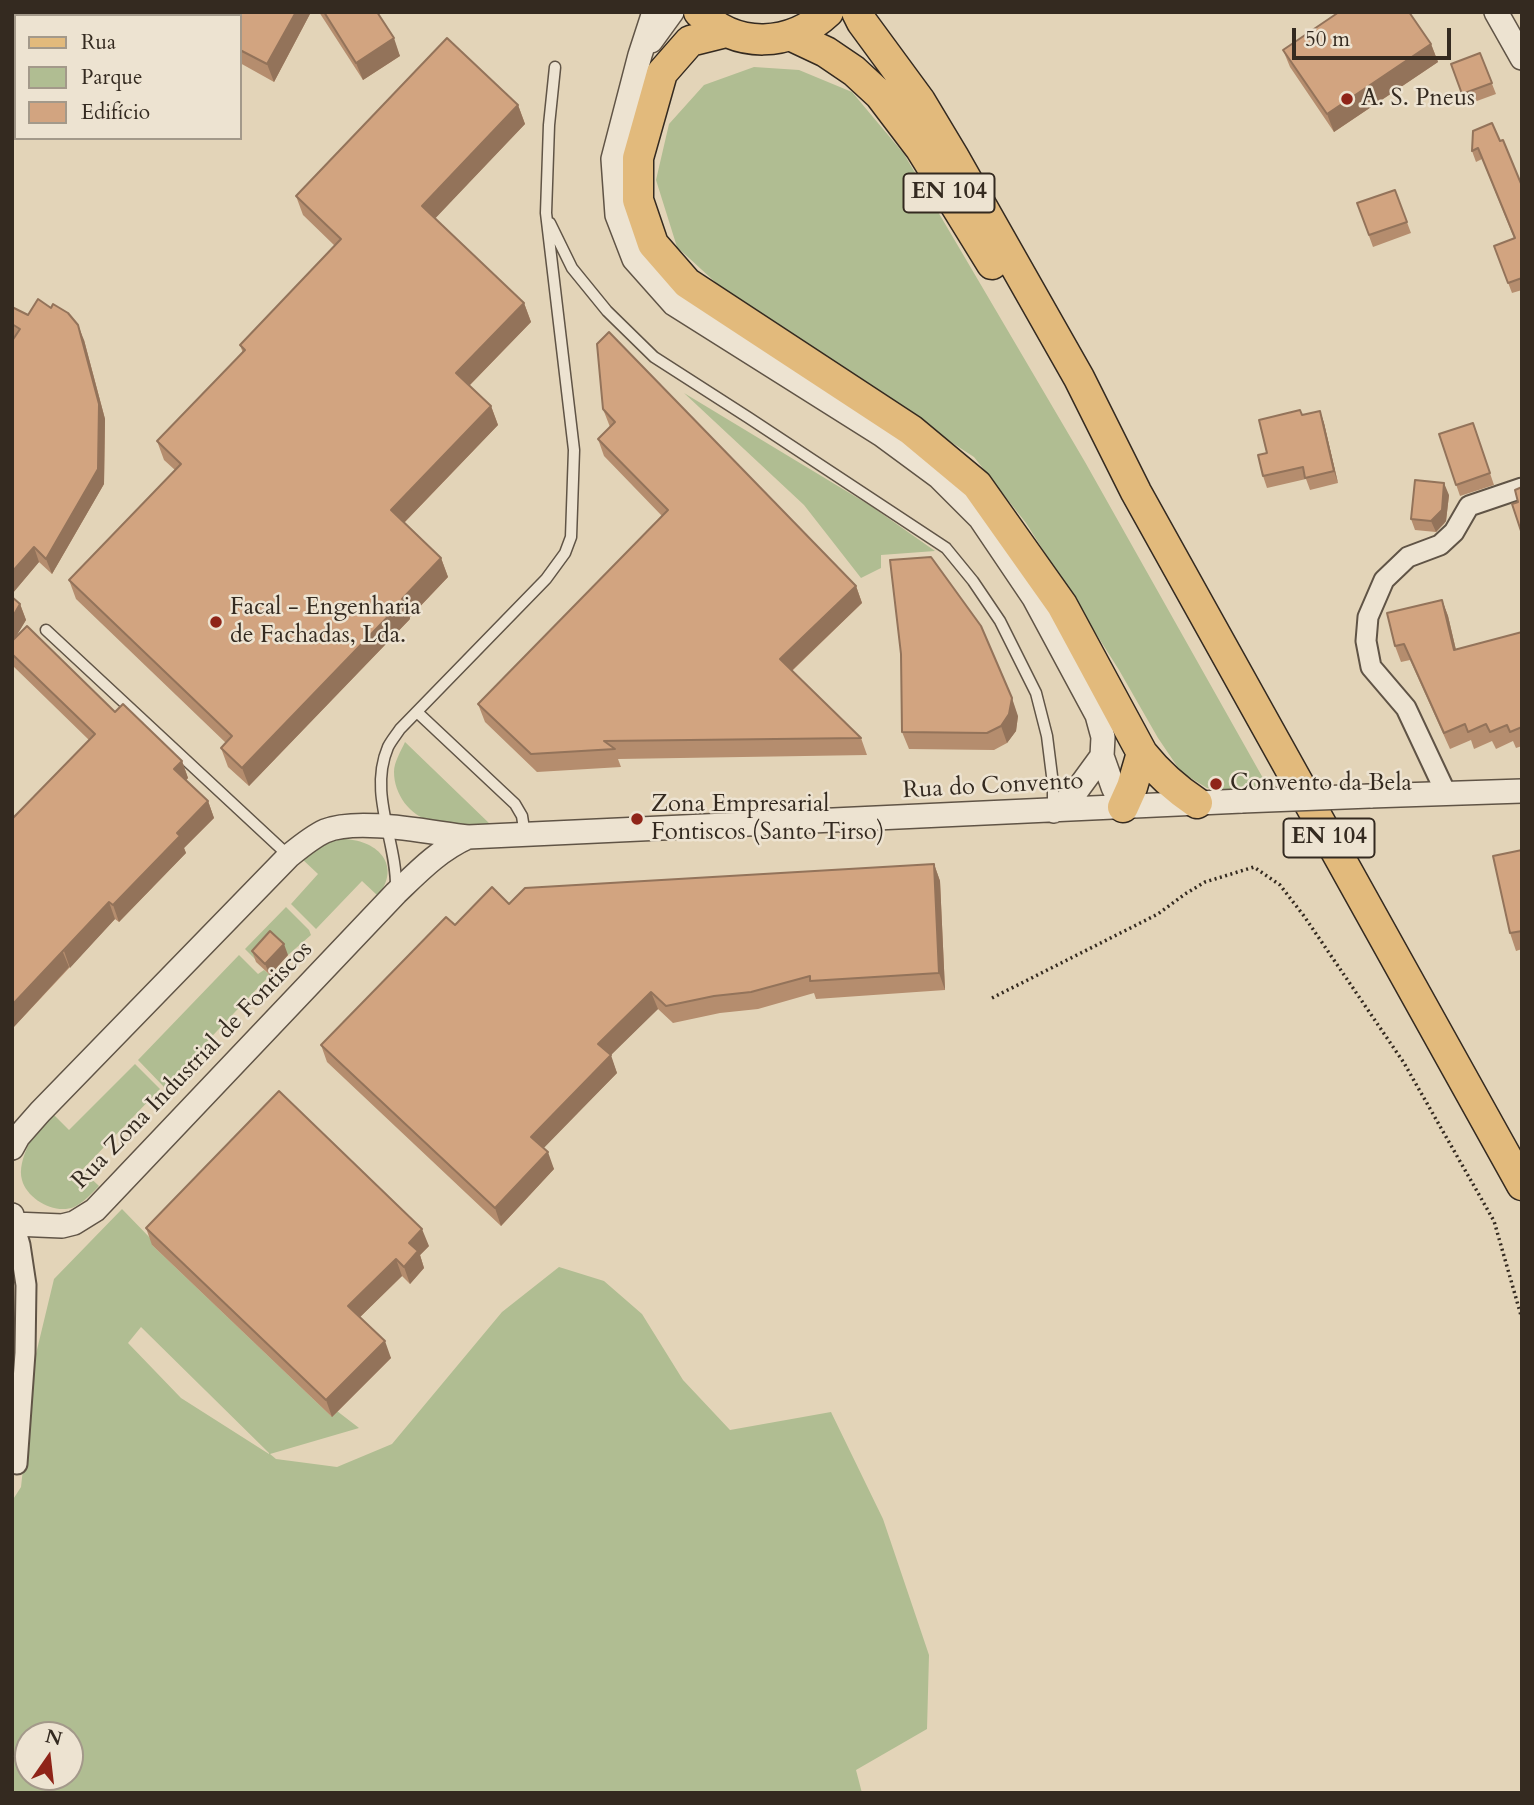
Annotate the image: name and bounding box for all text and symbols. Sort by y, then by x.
legend [14,14,242,140]
scale bar [1296,14,1455,58]
text: 50 m [1305,25,1350,54]
text: Rua [81,28,116,57]
text: Parque [81,63,142,92]
place label: A. S. Pneus [1361,85,1475,113]
marker: A. S. Pneus [1339,91,1355,107]
text: Edifício [81,98,150,127]
road number: EN 104 [904,174,995,212]
place label: Facal - Engenharia de Fachadas, Lda. [230,594,421,650]
marker: Facal - Engenharia de Fachadas, Lda. [208,614,224,630]
street label: Rua do Convento [902,768,1084,806]
place label: Convento da Bela [1230,770,1412,798]
marker: Convento da Bela [1208,776,1224,792]
place label: Zona Empresarial Fontiscos (Santo Tirso) [651,791,884,847]
marker: Zona Empresarial Fontiscos (Santo Tirso) [629,811,645,827]
road number: EN 104 [1284,818,1374,858]
street label: Rua Zona Industrial de Fontiscos [67,936,319,1196]
north arrow [14,1721,84,1791]
text: N [42,1723,65,1752]

